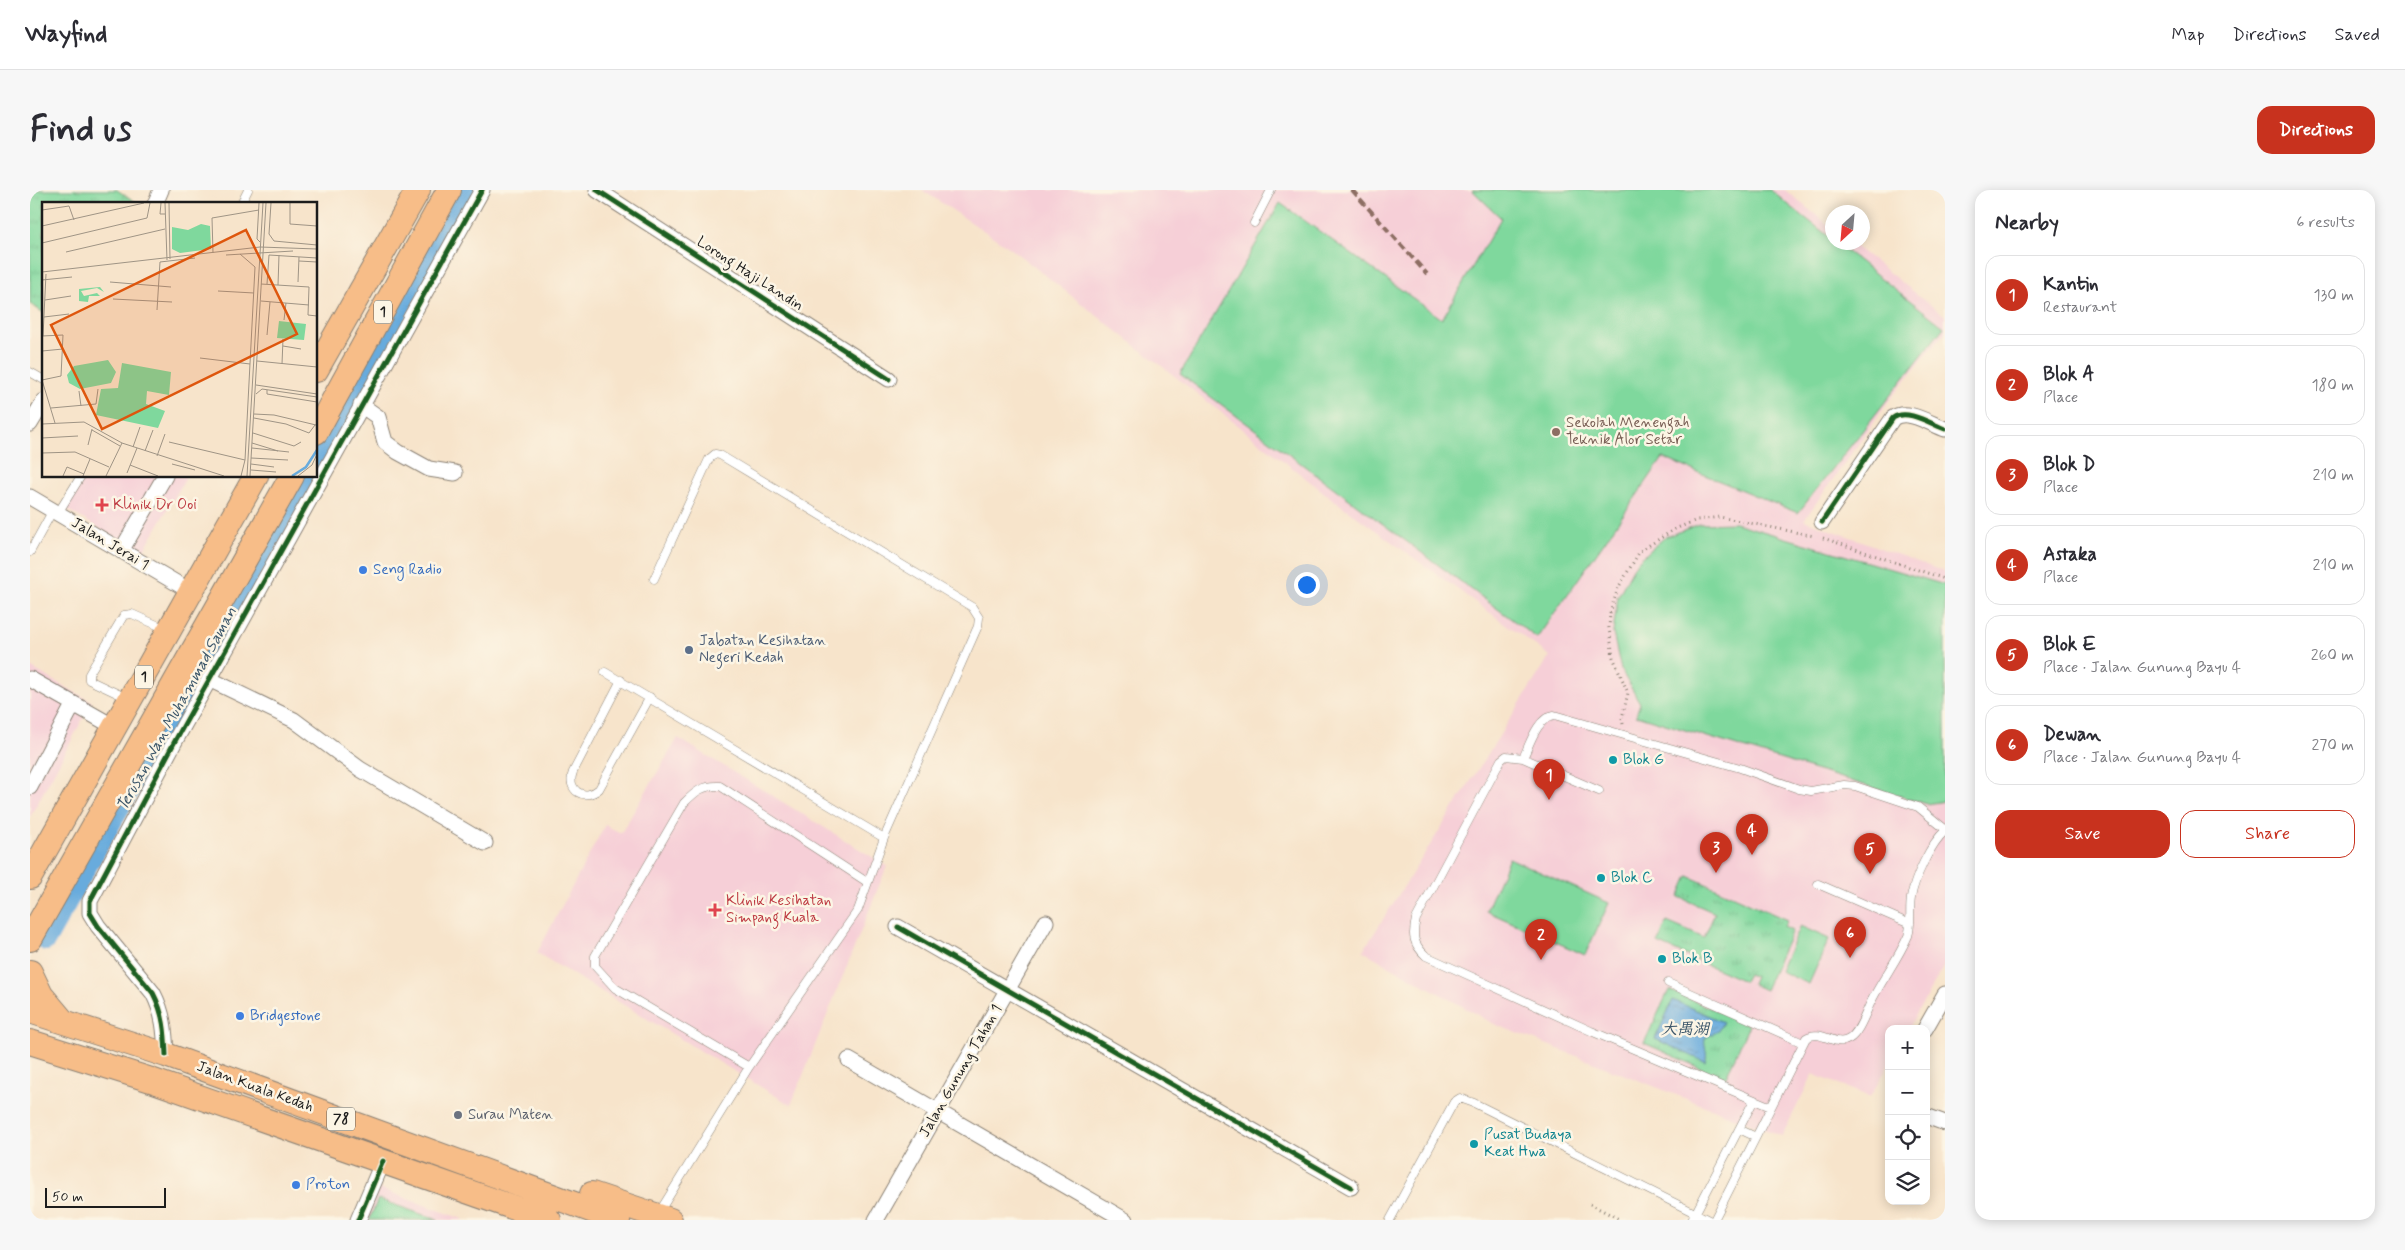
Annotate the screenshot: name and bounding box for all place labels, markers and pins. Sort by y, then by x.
place label: Sekolah Menengah Teknik Alor Setar [1566,413,1690,450]
marker: Sekolah Menengah Teknik Alor Setar [1550,426,1562,438]
place label: Klinik Dr Ooi [113,495,197,515]
marker: Klinik Dr Ooi [95,498,109,512]
place label: Seng Radio [373,560,442,581]
marker: Seng Radio [357,564,369,576]
place label: Jabatan Kesihatan Negeri Kedah [699,631,826,669]
marker: Jabatan Kesihatan Negeri Kedah [683,644,695,656]
place label: Blok G [1623,750,1664,770]
marker: Blok G [1607,754,1619,766]
pin: 1 [1533,759,1565,800]
pin: 4 [1736,814,1768,855]
pin: 3 [1700,832,1732,873]
pin: 5 [1854,833,1886,874]
place label: Blok C [1611,868,1653,888]
marker: Blok C [1595,872,1607,884]
place label: Klinik Kesihatan Simpang Kuala [726,891,831,929]
marker: Klinik Kesihatan Simpang Kuala [708,903,722,917]
pin: 6 [1834,917,1866,958]
pin: 2 [1525,919,1557,960]
place label: Blok B [1672,949,1713,969]
marker: Blok B [1656,953,1668,965]
place label: Bridgestone [250,1006,321,1026]
marker: Bridgestone [234,1010,246,1022]
place label: Surau Maten [468,1105,554,1125]
marker: Surau Maten [452,1109,464,1121]
place label: Pusat Budaya Keat Hwa [1484,1125,1572,1162]
marker: Pusat Budaya Keat Hwa [1468,1138,1480,1150]
place label: Proton [306,1175,350,1195]
marker: Proton [290,1179,302,1191]

